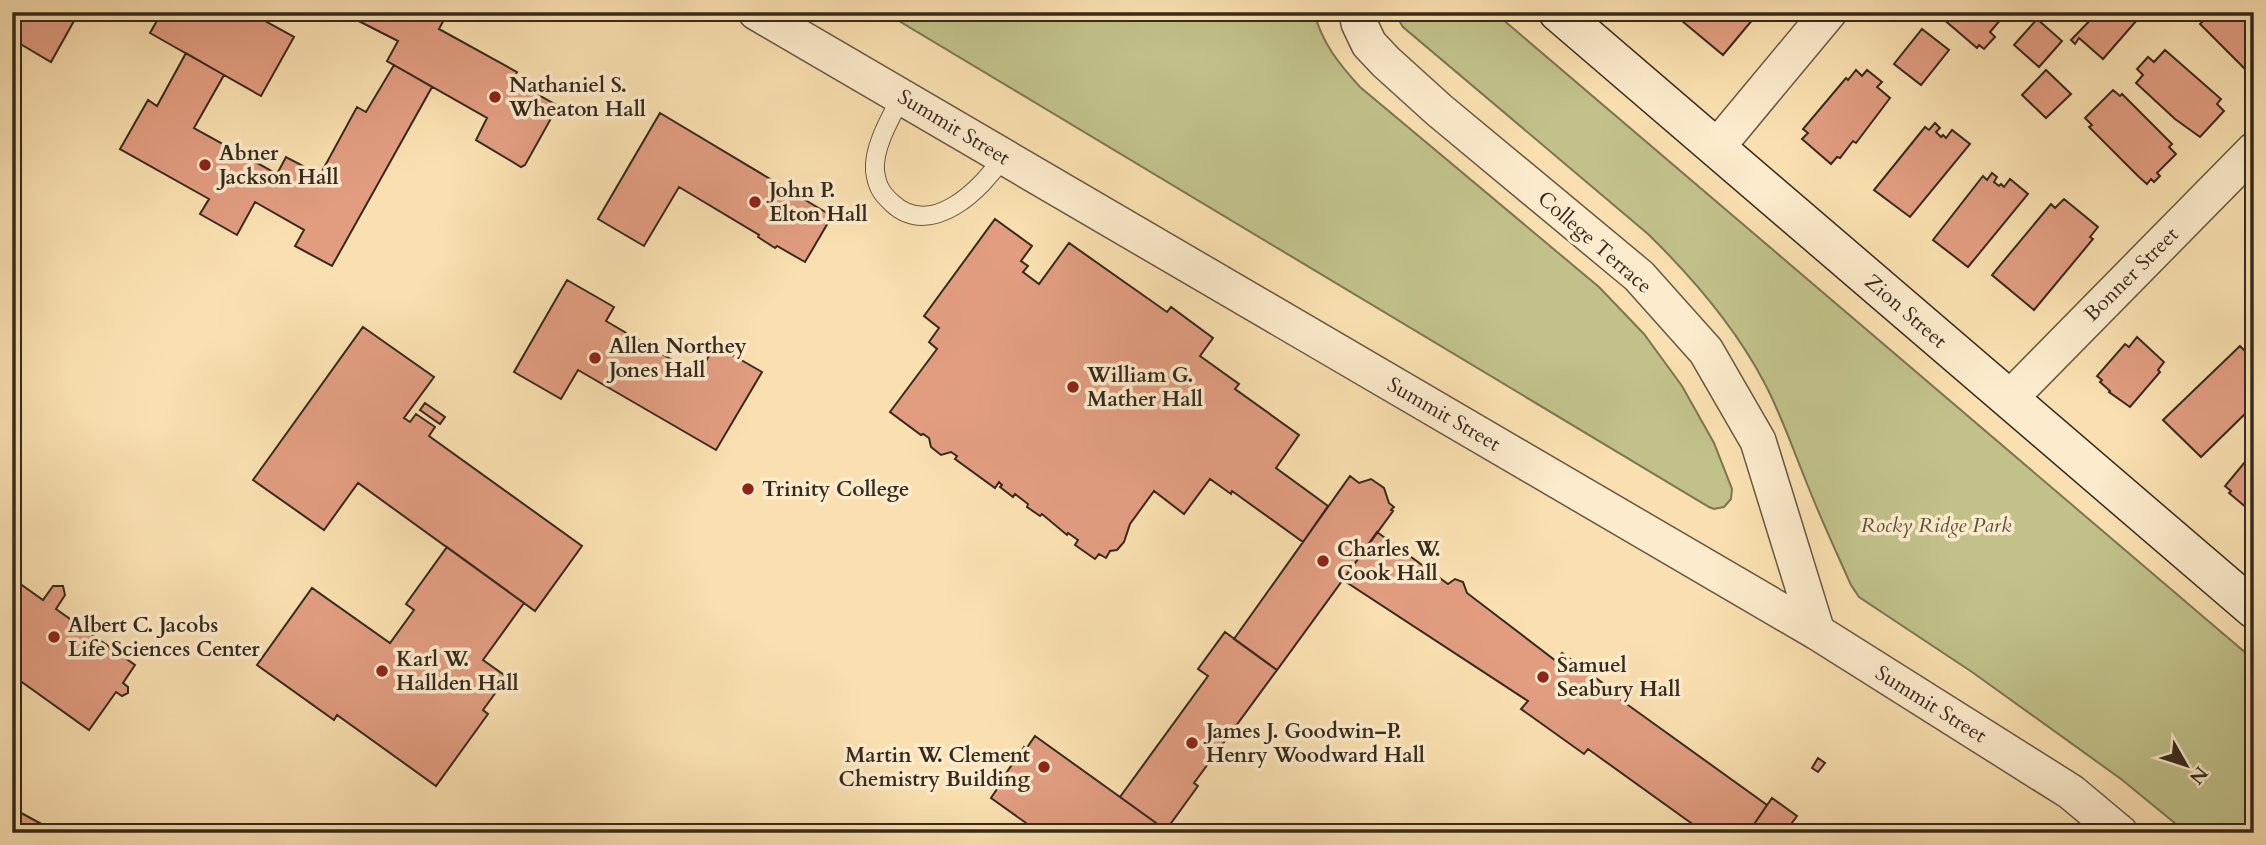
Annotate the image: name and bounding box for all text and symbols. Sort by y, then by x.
place label: Nathaniel S. Wheaton Hall [508,71,646,124]
street label: Summit Street [892,82,1016,173]
marker: Nathaniel S. Wheaton Hall [487,89,503,105]
place label: Abner Jackson Hall [216,139,339,192]
marker: Abner Jackson Hall [197,157,213,173]
place label: John P. Elton Hall [766,176,868,229]
street label: College Terrace [1531,185,1658,300]
marker: John P. Elton Hall [747,194,763,210]
street label: Bonner Street [2078,220,2185,328]
street label: Zion Street [1858,268,1953,355]
place label: Allen Northey Jones Hall [606,332,747,385]
marker: Allen Northey Jones Hall [587,350,603,366]
place label: William G. Mather Hall [1086,361,1203,414]
street label: Summit Street [1382,370,1506,459]
marker: William G. Mather Hall [1065,379,1081,395]
place label: Trinity College [762,475,910,504]
marker: Trinity College [740,481,756,497]
park label: Rocky Ridge Park [1861,511,2012,540]
place label: Charles W. Cook Hall [1337,535,1441,588]
marker: Charles W. Cook Hall [1315,553,1331,569]
place label: Albert C. Jacobs Life Sciences Center [68,611,260,664]
marker: Albert C. Jacobs Life Sciences Center [46,629,62,645]
place label: Karl W. Hallden Hall [396,645,519,698]
place label: Samuel Seabury Hall [1557,651,1681,704]
street label: Summit Street [1870,659,1992,750]
marker: Karl W. Hallden Hall [374,663,390,679]
marker: Samuel Seabury Hall [1535,669,1551,685]
place label: James J. Goodwin–P. Henry Woodward Hall [1203,717,1425,770]
north arrow [2150,730,2220,800]
marker: James J. Goodwin–P. Henry Woodward Hall [1184,735,1200,751]
place label: Martin W. Clement Chemistry Building [839,741,1031,794]
marker: Martin W. Clement Chemistry Building [1036,759,1052,775]
text: N [2183,760,2214,790]

